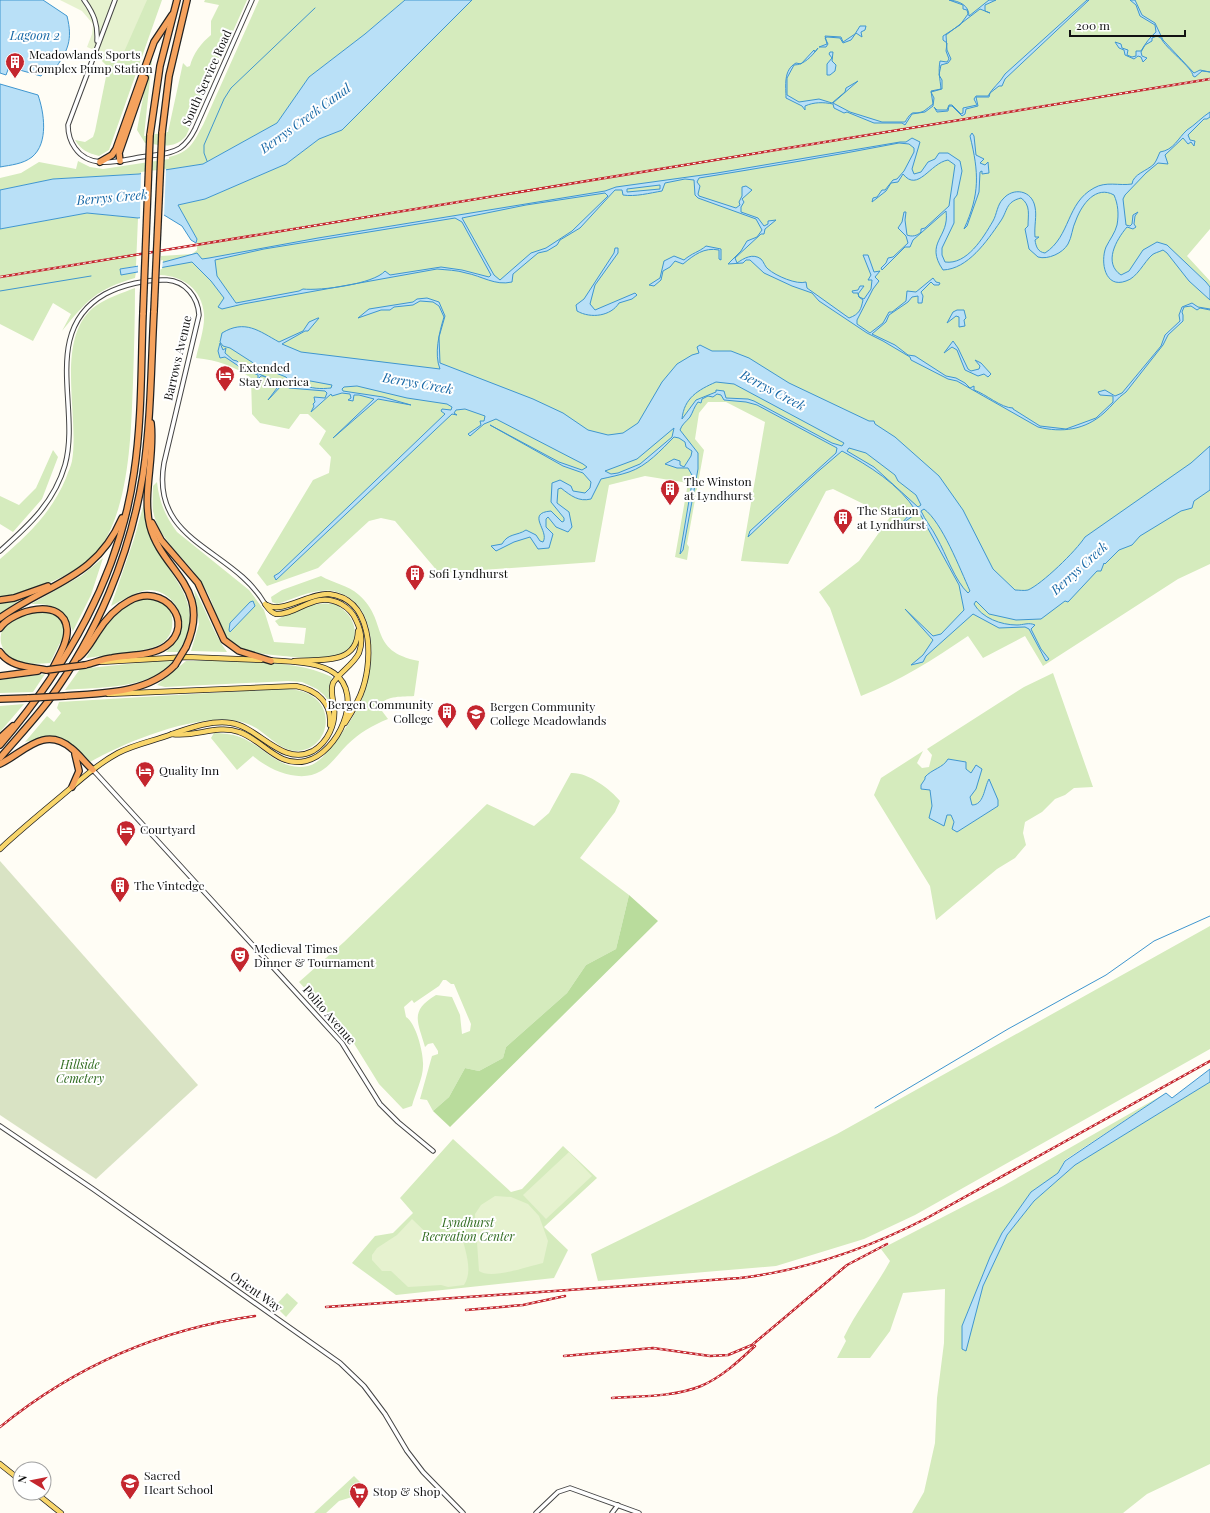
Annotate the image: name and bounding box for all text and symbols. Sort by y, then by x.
scale bar [1070,12,1185,38]
text: 200 m [1076,17,1110,33]
water label: Lagoon 2 [9,26,60,43]
street label: South Service Road [178,27,235,128]
place label: Meadowlands Sports Complex Pump Station [29,46,153,76]
building icon: Meadowlands Sports Complex Pump Station [4,51,26,79]
water label: Berrys Creek Canal [255,78,354,157]
water label: Berrys Creek [75,185,148,208]
street label: Barrows Avenue [159,314,195,402]
place label: Extended Stay America [239,359,309,389]
hotel icon: Extended Stay America [214,364,236,392]
water label: Berrys Creek [737,365,809,414]
water label: Berrys Creek [381,368,455,397]
place label: The Winston at Lyndhurst [684,473,753,503]
building icon: The Winston at Lyndhurst [659,478,681,506]
place label: The Station at Lyndhurst [857,502,926,532]
building icon: The Station at Lyndhurst [832,507,854,535]
water label: Berrys Creek [1046,537,1111,598]
building icon: Sofi Lyndhurst [404,563,426,591]
place label: Sofi Lyndhurst [429,565,509,581]
place label: Bergen Community College [328,696,433,726]
place label: Bergen Community College Meadowlands [490,698,606,728]
building icon: Bergen Community College [436,701,458,729]
school or university icon: Bergen Community College Meadowlands [465,703,487,731]
hotel icon: Quality Inn [134,760,156,788]
place label: Quality Inn [159,762,219,778]
hotel icon: Courtyard [115,819,137,847]
place label: Courtyard [140,821,195,837]
building icon: The Vintedge [109,875,131,903]
place label: The Vintedge [134,877,205,893]
place label: Medieval Times Dinner & Tournament [254,940,375,970]
theatre icon: Medieval Times Dinner & Tournament [229,945,251,973]
street label: Polito Avenue [300,981,360,1047]
park label: Hillside Cemetery [56,1056,104,1086]
park label: Lyndhurst Recreation Center [421,1214,515,1244]
street label: Orient Way [227,1267,286,1315]
north arrow [12,1461,52,1501]
place label: Sacred Heart School [144,1467,214,1497]
school or university icon: Sacred Heart School [119,1472,141,1500]
text: N [14,1474,30,1484]
supermarket icon: Stop & Shop [348,1481,370,1509]
place label: Stop & Shop [373,1483,440,1499]

